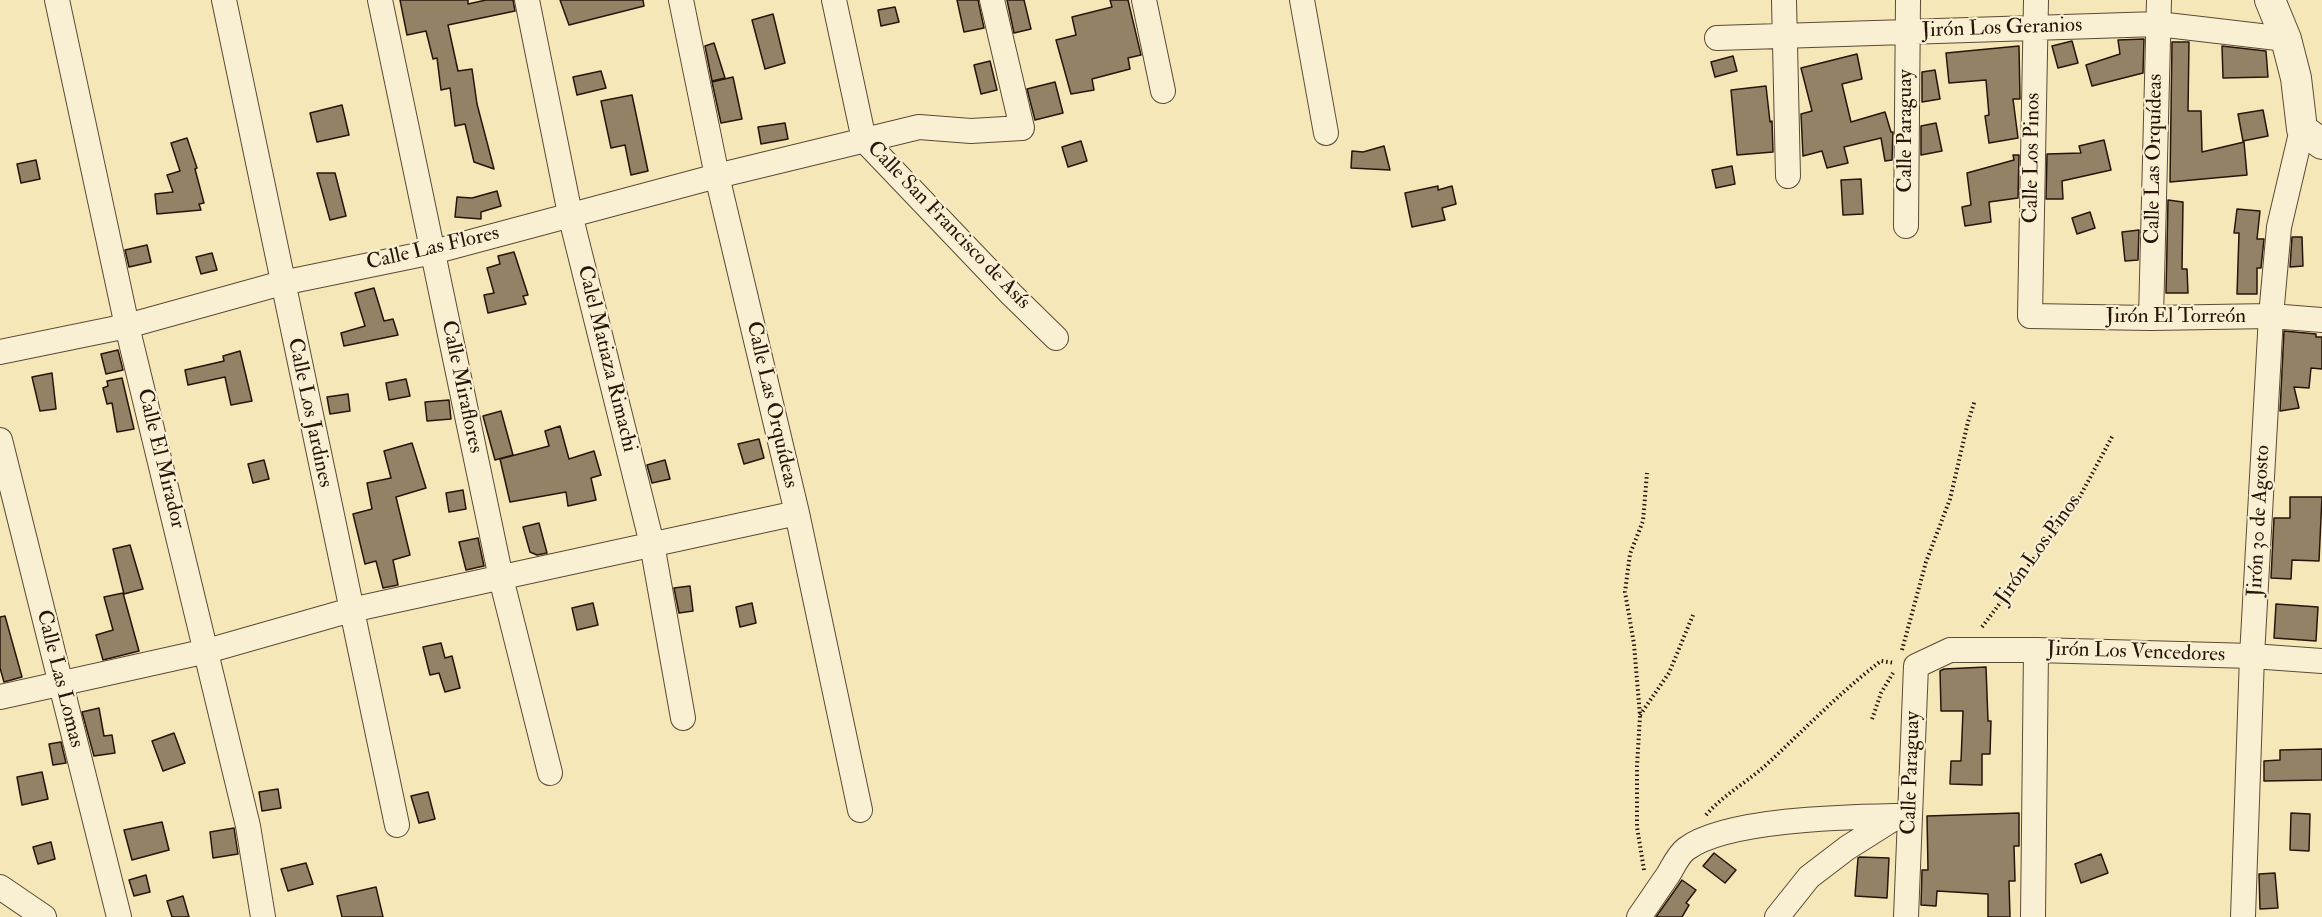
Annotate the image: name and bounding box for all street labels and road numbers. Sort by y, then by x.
street label: Jirón Los Geranios [1921,14,2083,44]
street label: Calle Paraguay [1893,69,1919,193]
street label: Calle Las Orquídeas [2141,74,2169,244]
street label: Calle Los Pinos [2019,92,2047,224]
street label: Calle San Francisco de Asís [861,137,1035,315]
street label: Calle Las Flores [364,221,502,277]
street label: Calel Matiaza Rimachi [571,263,641,455]
street label: Jirón El Torreón [2106,304,2246,330]
street label: Calle Miraflores [435,318,487,456]
street label: Calle Las Orquídeas [740,319,802,491]
street label: Calle Los Jardines [281,336,337,490]
street label: Calle El Mirador [130,386,190,532]
street label: Jirón 30 de Agosto [2243,445,2277,597]
street label: Jirón Los Pinos [1991,490,2087,610]
street label: Calle Las Lomas [30,608,88,750]
street label: Jirón Los Vencedores [2047,637,2225,669]
street label: Calle Paraguay [1897,711,1927,835]

